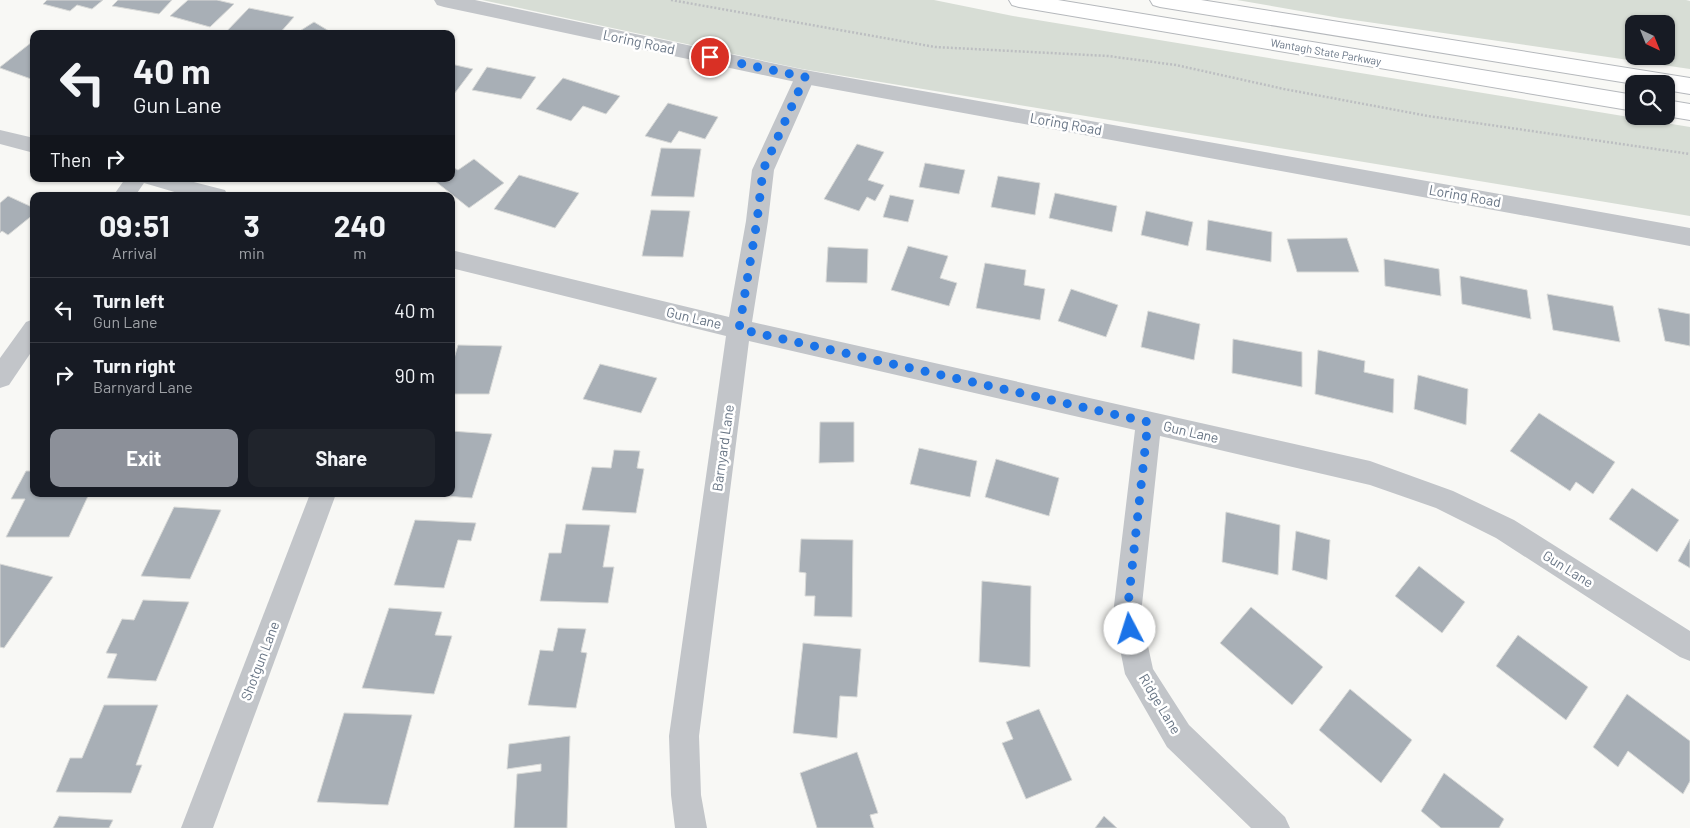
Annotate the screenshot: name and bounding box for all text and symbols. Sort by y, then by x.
north arrow [1625,15,1675,65]
map controls [1625,15,1675,125]
street label: Loring Road [602,26,677,57]
street label: Wantagh State Parkway [1270,35,1383,68]
pin [689,36,731,78]
icon: arrive [696,43,724,71]
text: 40 m [133,49,210,91]
icon: left [50,50,115,115]
button: search [1625,75,1675,125]
text: Gun Lane [133,91,222,117]
street label: Loring Road [1029,109,1104,138]
icon: right [101,145,129,173]
text: Then [50,148,91,171]
street label: Loring Road [1428,181,1503,210]
text: 09:51 [99,207,170,243]
text: 3 [244,207,260,243]
text: 240 [334,207,386,243]
text: Arrival [112,243,157,262]
text: min [239,243,265,262]
text: m [353,243,366,262]
text: Turn left [93,289,164,312]
icon: left [50,296,78,324]
text: 40 m [394,299,435,322]
street label: Gun Lane [665,303,724,332]
text: Gun Lane [93,312,158,331]
text: Turn right [93,354,175,377]
icon: right [50,361,78,389]
text: 90 m [395,364,435,387]
text: Barnyard Lane [93,377,193,396]
street label: Barnyard Lane [708,404,737,492]
street label: Gun Lane [1162,417,1221,446]
button: Exit [50,429,238,487]
button: Share [248,429,435,487]
street label: Gun Lane [1540,546,1597,591]
position arrow [1103,602,1155,654]
street label: Shotgun Lane [237,619,282,703]
street label: Ridge Lane [1136,670,1185,737]

